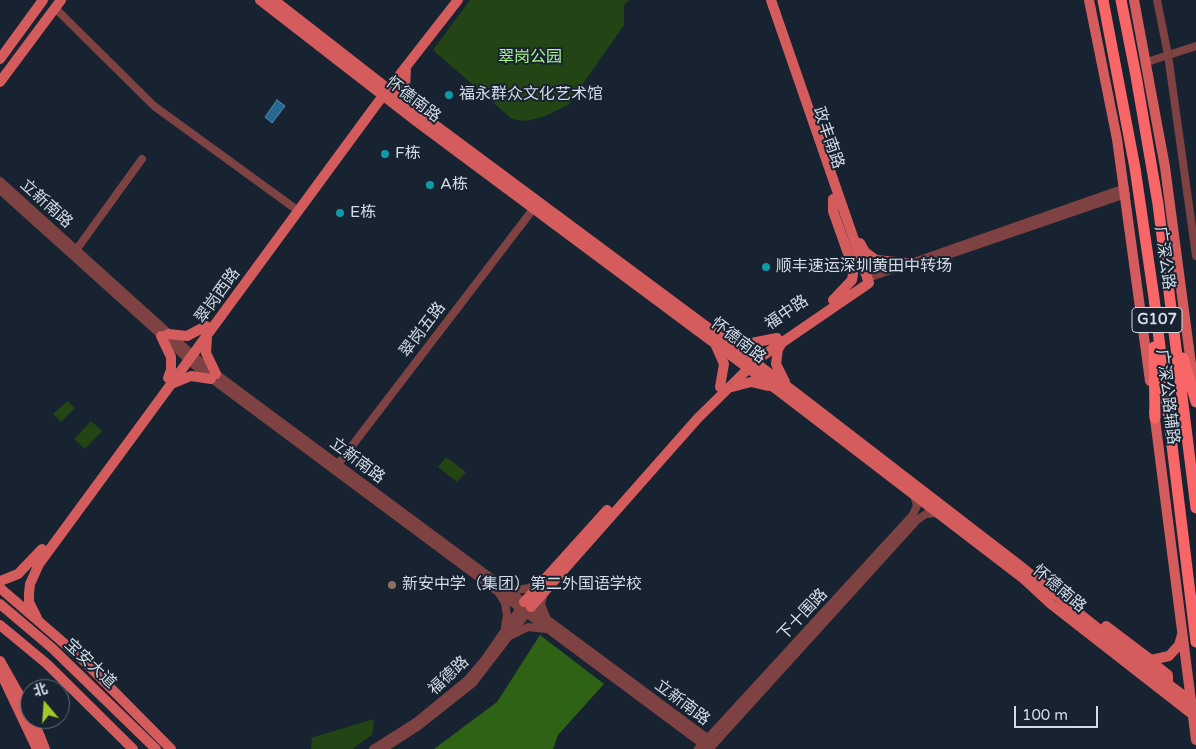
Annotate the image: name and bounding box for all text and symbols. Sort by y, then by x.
park label: 翠岗公园 [498,48,562,68]
street label: 怀德南路 [382,73,444,127]
place label: 福永群众文化艺术馆 [459,85,603,105]
marker: 福永群众文化艺术馆 [443,89,455,101]
street label: 政丰南路 [809,105,847,171]
place label: F栋 [395,144,421,164]
marker: F栋 [379,148,391,160]
street label: 立新南路 [16,175,76,233]
place label: A栋 [440,175,468,195]
marker: A栋 [424,179,436,191]
place label: E栋 [350,203,376,223]
marker: E栋 [334,207,346,219]
street label: 广深公路 [1150,225,1178,291]
place label: 顺丰速运深圳黄田中转场 [776,257,952,277]
marker: 顺丰速运深圳黄田中转场 [760,261,772,273]
street label: 翠岗西路 [191,264,245,328]
street label: 福中路 [762,292,812,334]
street label: 翠岗五路 [396,299,450,361]
road number: G107 [1132,308,1182,332]
street label: 怀德南路 [707,314,769,368]
street label: 广深公路辅路 [1152,348,1182,446]
street label: 立新南路 [326,434,388,488]
street label: 怀德南路 [1028,561,1090,617]
place label: 新安中学（集团）第二外国语学校 [402,575,642,595]
marker: 新安中学（集团）第二外国语学校 [386,579,398,591]
street label: 下十围路 [774,585,832,645]
street label: 宝安大道 [60,635,120,693]
street label: 福德路 [425,653,473,699]
street label: 立新南路 [651,676,713,730]
north arrow [20,679,70,729]
text: 北 [31,680,50,700]
scale bar [1016,696,1100,728]
text: 100 m [1022,706,1068,724]

